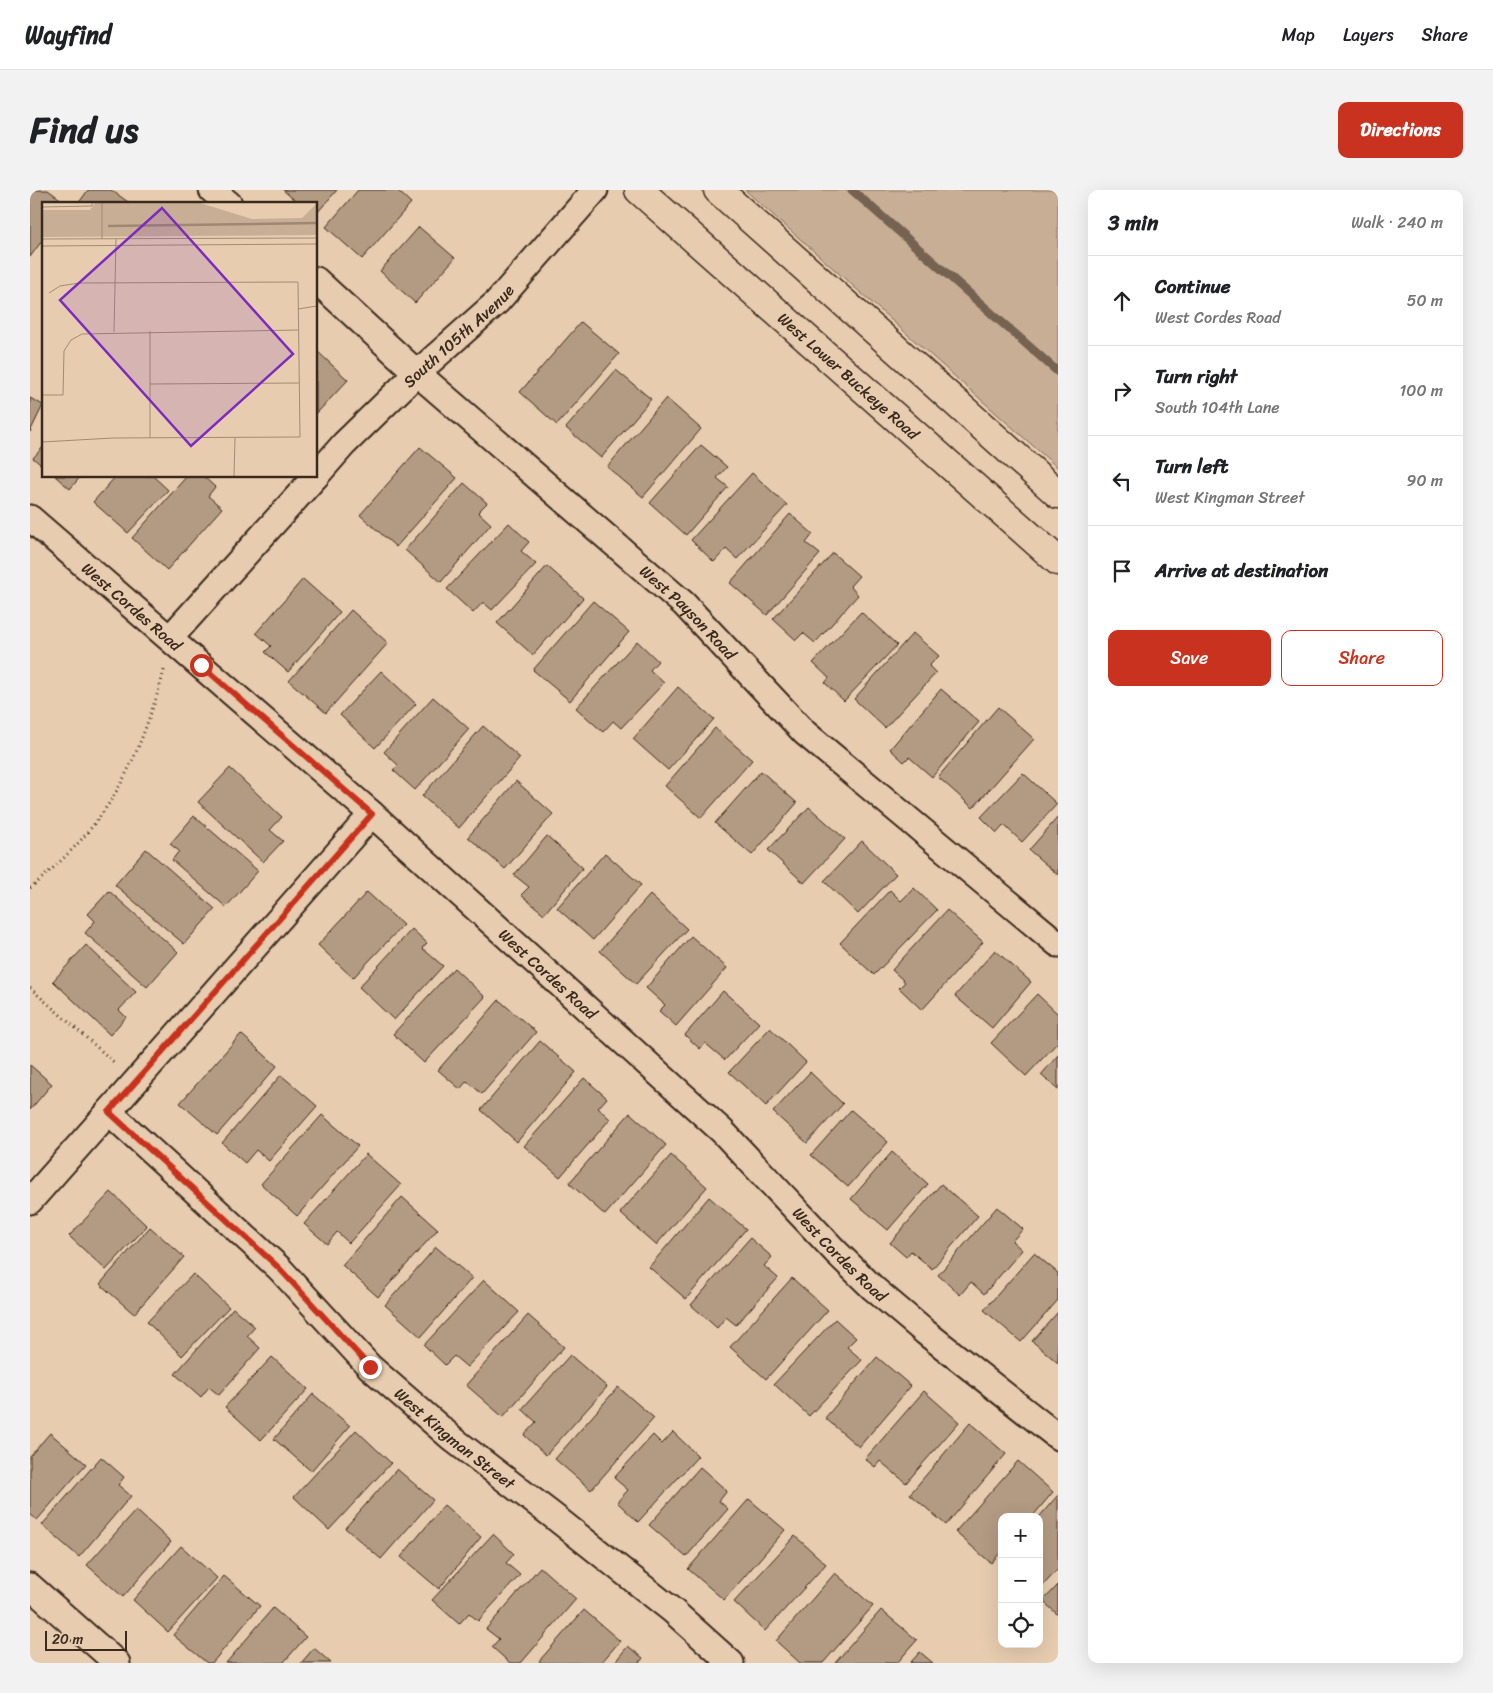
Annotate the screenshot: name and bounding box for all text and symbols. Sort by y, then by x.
text: Wayfind [25,14,111,56]
text: Map [1282,19,1315,51]
text: Layers [1343,19,1394,51]
text: Share [1422,19,1468,51]
text: Find us [30,99,138,161]
button: Directions [1338,102,1463,158]
inset map [42,202,318,478]
text: 3 min [1108,204,1158,242]
text: Walk · 240 m [1351,208,1443,237]
text: Continue [1155,270,1231,303]
street label: South 105th Avenue [396,277,522,395]
text: 50 m [1407,286,1443,315]
icon: ahead [1108,287,1136,315]
text: West Cordes Road [1155,303,1281,332]
street label: West Lower Buckeye Road [770,305,927,448]
text: Turn right [1155,360,1237,393]
text: 100 m [1399,376,1443,405]
icon: right [1108,377,1136,405]
text: South 104th Lane [1155,393,1280,422]
text: Turn left [1155,450,1228,483]
text: 90 m [1407,466,1443,495]
icon: left [1108,467,1136,495]
text: West Kingman Street [1155,483,1305,512]
text: Arrive at destination [1155,554,1328,587]
street label: West Cordes Road [75,555,190,660]
street label: West Payson Road [633,557,745,668]
icon: arrive [1108,557,1136,585]
button: Save [1108,630,1271,686]
button: Share [1281,630,1443,686]
route start [190,654,213,677]
street label: West Cordes Road [491,921,605,1028]
street label: West Cordes Road [785,1200,895,1310]
route end [359,1356,382,1379]
street label: West Kingman Street [387,1380,522,1497]
map controls [998,1513,1043,1648]
button: + [998,1513,1043,1558]
button: − [998,1558,1043,1603]
button: locate [998,1603,1043,1648]
text: 20 m [52,1627,83,1652]
scale bar [45,1628,128,1651]

